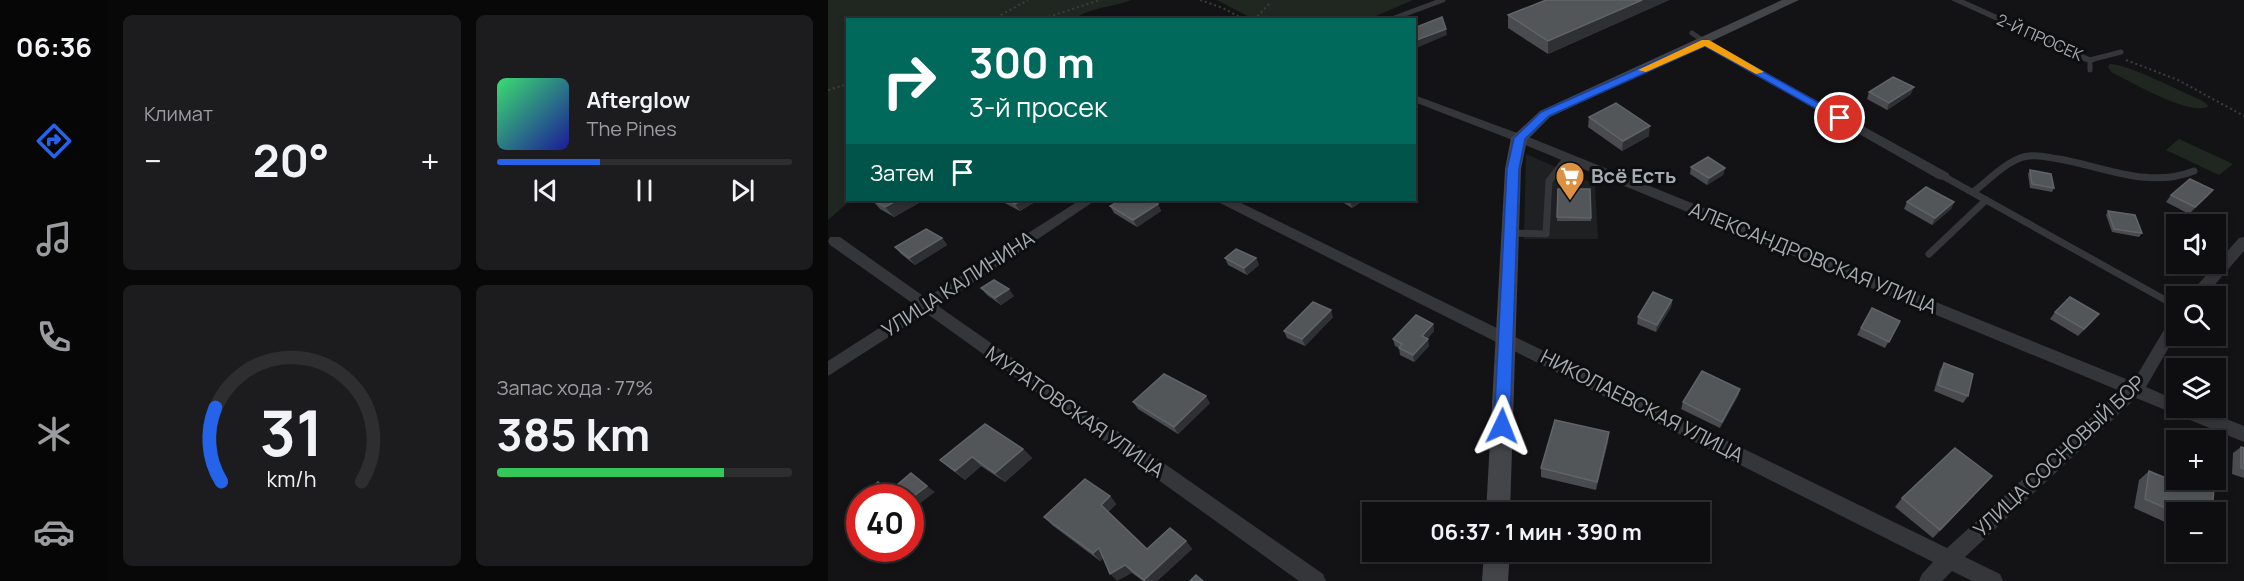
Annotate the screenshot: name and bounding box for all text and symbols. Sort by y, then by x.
street label: 2-Й ПРОСЕК [1993,8,2087,66]
text: 06:36 [16,28,92,65]
text: 300 m [969,33,1095,91]
icon: right [870,42,948,120]
text: Afterglow [587,85,690,115]
text: 3-й просек [969,88,1107,125]
pin [1814,92,1865,143]
text: Климат [144,100,213,127]
icon: arrive [1823,101,1856,134]
text: The Pines [587,115,677,142]
icon: directions [33,120,75,162]
text: 20° [253,129,329,191]
text: − [144,138,162,183]
text: + [420,138,440,183]
icon: arrive [946,156,979,189]
text: Затем [870,158,934,188]
supermarket icon: Всё Есть [1554,160,1586,202]
place label: Всё Есть [1591,162,1676,189]
icon: previous [529,174,562,207]
icon: pause [628,174,661,207]
icon: next [726,174,759,207]
street label: АЛЕКСАНДРОВСКАЯ УЛИЦА [1685,195,1941,320]
map controls [2166,214,2226,562]
button: sound [2166,214,2226,274]
icon: music [33,218,75,260]
street label: УЛИЦА КАЛИНИНА [876,224,1039,343]
button: search [2166,286,2226,346]
icon: phone [33,316,75,358]
street label: МУРАТОВСКАЯ УЛИЦА [981,340,1170,484]
street label: НИКОЛАЕВСКАЯ УЛИЦА [1536,343,1749,469]
button: layers [2166,358,2226,418]
street label: УЛИЦА СОСНОВЫЙ БОР [1967,369,2150,542]
text: Запас хода · 77% [497,374,653,401]
text: 31 [260,389,324,475]
position arrow [1470,394,1534,458]
text: 385 km [497,403,650,465]
icon: climate [33,413,75,455]
button: + [2166,430,2226,490]
text: km/h [267,465,317,494]
speed limit sign: 40 [846,484,924,562]
button: − [2166,502,2226,562]
icon: car [33,511,75,553]
text: 06:37 · 1 мин · 390 m [1430,517,1642,547]

